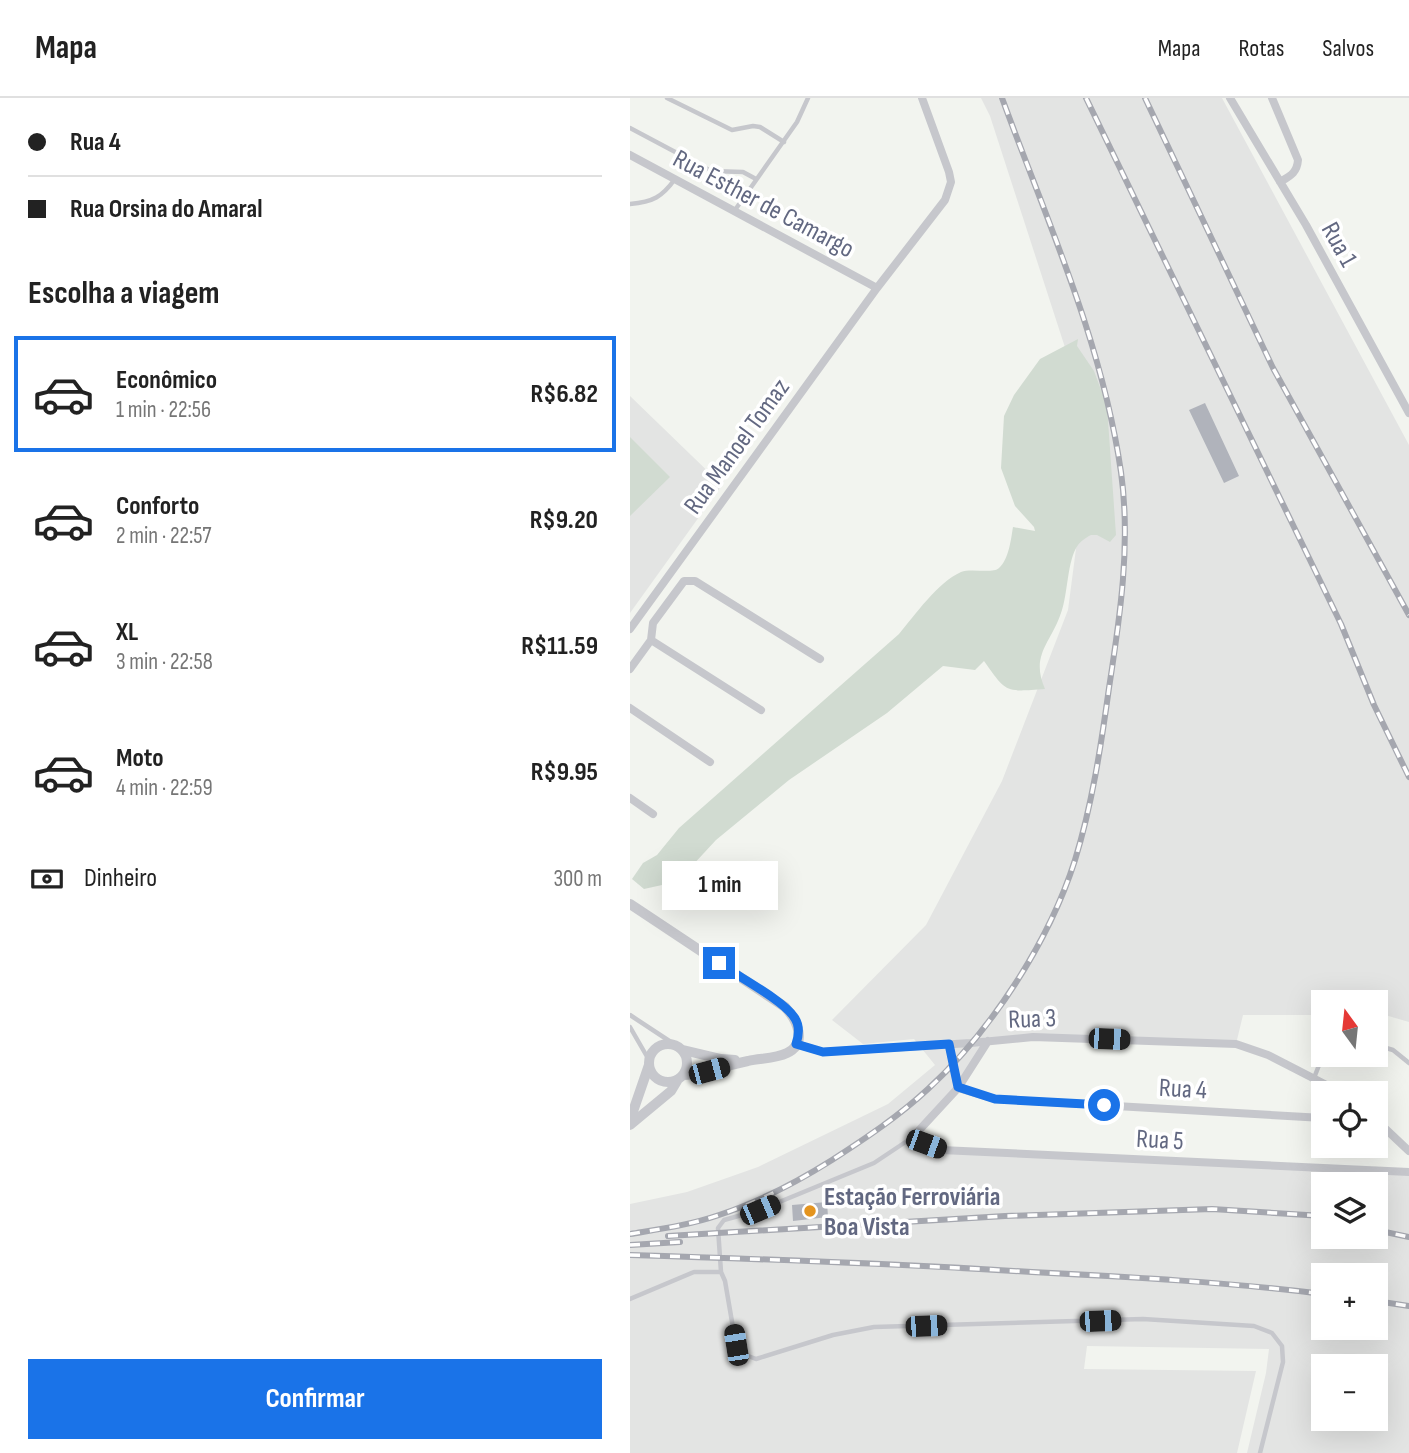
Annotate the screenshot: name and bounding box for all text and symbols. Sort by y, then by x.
text: Mapa [35,28,97,68]
text: Mapa [1158,34,1201,63]
text: Rotas [1239,34,1284,63]
text: Salvos [1322,34,1374,63]
text: Rua 4 [70,127,121,158]
street label: Rua Esther de Camargo [668,144,859,265]
text: Rua Orsina do Amaral [70,194,262,225]
street label: Rua 1 [1314,217,1363,272]
text: Escolha a viagem [28,274,220,313]
icon: car [32,363,95,426]
text: Econômico [116,365,217,396]
street label: Rua Manoel Tomaz [678,373,797,521]
text: R$6.82 [530,379,598,410]
text: 1 min · 22:56 [116,396,211,424]
icon: car [32,489,95,552]
text: Conforto [116,491,199,522]
text: R$9.20 [530,505,598,536]
text: 2 min · 22:57 [116,522,212,550]
icon: car [32,615,95,678]
text: XL [116,617,138,648]
text: R$11.59 [521,631,598,662]
text: 3 min · 22:58 [116,648,213,676]
icon: car [32,741,95,804]
text: Moto [116,743,164,774]
text: R$9.95 [531,757,598,788]
text: 4 min · 22:59 [116,774,213,802]
icon: cash [28,860,66,898]
callout: 1 min [661,862,777,910]
text: Dinheiro [84,863,157,894]
text: 300 m [553,865,602,893]
text: 1 min [699,871,741,899]
route end [703,947,735,979]
north arrow [1311,990,1388,1068]
map controls [1311,990,1388,1431]
street label: Rua 3 [1008,1003,1057,1036]
car [1088,1028,1131,1050]
car [686,1055,733,1087]
street label: Rua 4 [1158,1073,1208,1106]
button: locate [1311,1081,1388,1158]
route start [1088,1089,1120,1121]
street label: Rua 5 [1135,1124,1184,1157]
car [903,1127,950,1161]
button: layers [1311,1172,1388,1249]
place label: Estação Ferroviária Boa Vista [824,1182,1000,1243]
car [737,1192,784,1228]
marker: Estação Ferroviária Boa Vista [802,1203,818,1219]
button: + [1311,1263,1388,1340]
car [1079,1310,1122,1332]
car [905,1315,948,1337]
car [723,1323,750,1367]
button: − [1311,1354,1388,1431]
button: Confirmar [28,1359,602,1439]

